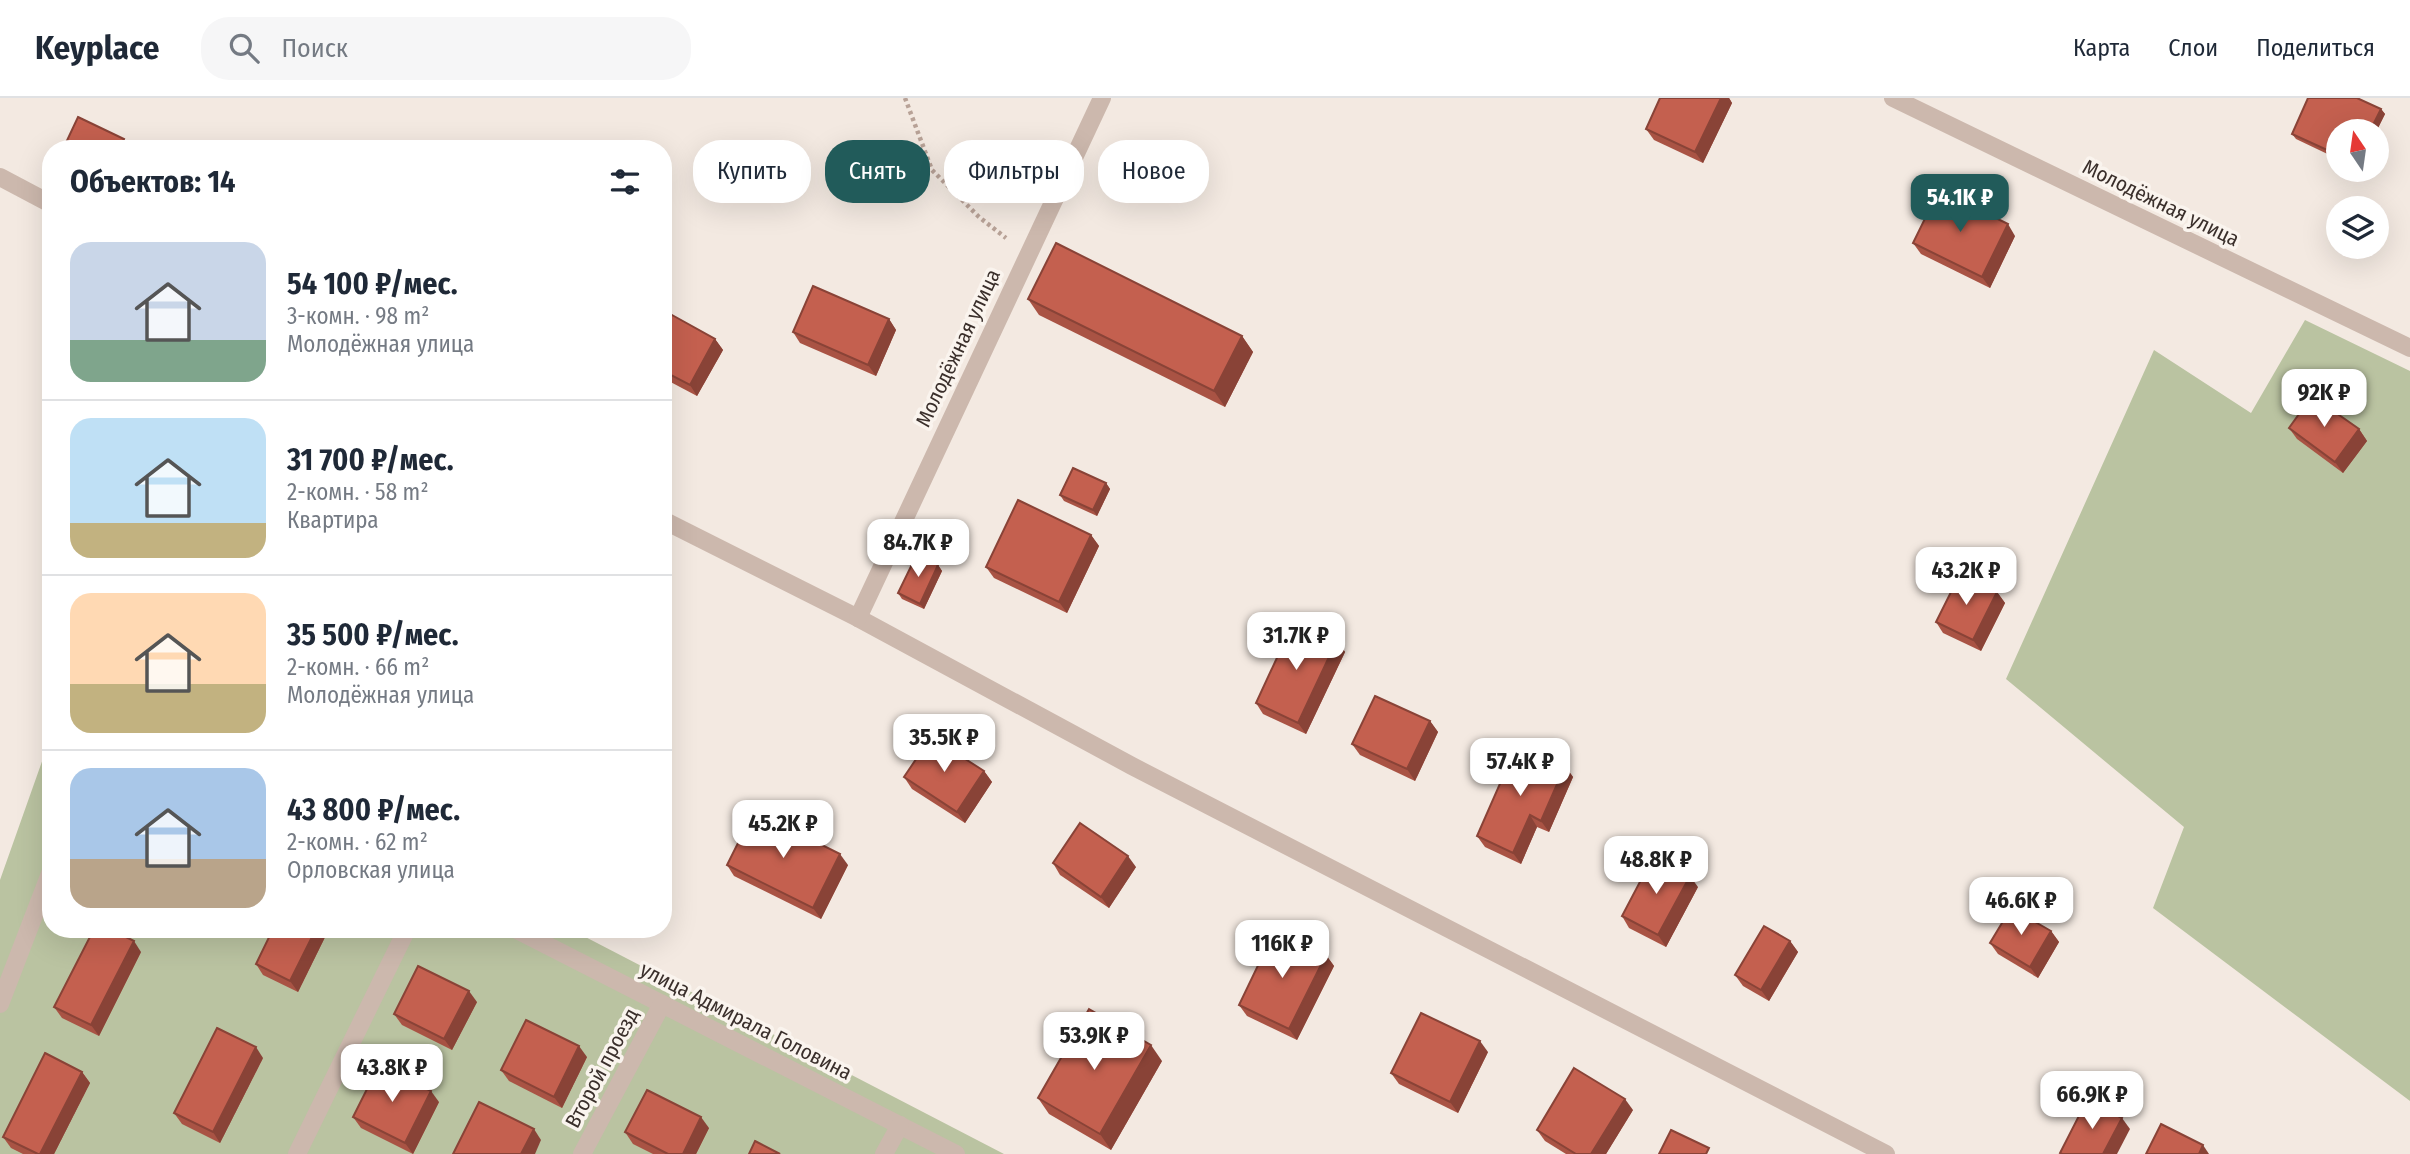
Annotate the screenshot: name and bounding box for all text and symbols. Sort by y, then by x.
search box [201,17,691,80]
text: Keyplace [35,28,159,68]
icon: search [225,29,263,67]
text: Поиск [281,33,348,64]
text: Карта [2073,34,2130,62]
text: Слои [2168,34,2218,62]
text: Поделиться [2256,34,2375,62]
north arrow [2326,119,2389,182]
map controls [2326,119,2389,259]
chip: Купить [693,140,811,203]
chip: Снять [825,140,930,203]
chip: Фильтры [944,140,1084,203]
chip: Новое [1098,140,1209,203]
street label: Молодёжная улица [2078,154,2244,252]
icon: filters [606,163,644,201]
text: Объектов: 14 [70,164,236,200]
pin: 54.1K ₽ [1895,174,2025,234]
text: 54.1K ₽ [1927,183,1993,211]
button: layers [2326,196,2389,259]
street label: Молодёжная улица [910,265,1006,431]
text: 54 100 ₽/мес. [287,266,458,302]
icon: home [126,270,210,354]
text: 3-комн. · 98 m² [287,302,429,330]
text: Молодёжная улица [287,330,474,358]
pin: 92K ₽ [2275,370,2373,429]
text: 92K ₽ [2298,378,2350,406]
text: 31 700 ₽/мес. [287,442,454,478]
icon: home [126,446,210,530]
text: 2-комн. · 58 m² [287,478,428,506]
text: Квартира [287,506,379,534]
pin: 84.7K ₽ [853,519,983,579]
text: 84.7K ₽ [883,528,953,556]
pin: 43.2K ₽ [1901,547,2031,607]
text: 43.2K ₽ [1932,556,2000,584]
pin: 31.7K ₽ [1231,612,1361,672]
text: 35 500 ₽/мес. [287,617,459,653]
icon: home [126,621,210,705]
text: 31.7K ₽ [1263,621,1329,649]
text: 2-комн. · 66 m² [287,653,429,681]
text: Молодёжная улица [287,681,474,709]
pin: 35.5K ₽ [879,714,1009,774]
text: 35.5K ₽ [909,723,979,751]
pin: 57.4K ₽ [1455,738,1585,798]
text: 57.4K ₽ [1486,747,1554,775]
text: 43 800 ₽/мес. [287,792,460,828]
icon: home [126,796,210,880]
pin: 45.2K ₽ [718,800,848,860]
text: 45.2K ₽ [748,809,818,837]
text: 2-комн. · 62 m² [287,828,428,856]
pin: 48.8K ₽ [1591,836,1721,896]
text: 48.8K ₽ [1620,845,1692,873]
text: Орловская улица [287,856,455,884]
pin: 46.6K ₽ [1956,878,2086,937]
text: 46.6K ₽ [1985,886,2057,914]
pin: 116K ₽ [1225,920,1339,980]
text: 116K ₽ [1251,929,1313,957]
street label: улица Адмирала Головина [636,956,856,1086]
street label: Второй проезд [560,1004,644,1132]
pin: 53.9K ₽ [1029,1012,1159,1072]
text: 53.9K ₽ [1059,1021,1129,1049]
pin: 43.8K ₽ [327,1044,457,1104]
text: 43.8K ₽ [357,1053,427,1081]
pin: 66.9K ₽ [2027,1072,2157,1131]
text: 66.9K ₽ [2056,1080,2128,1108]

